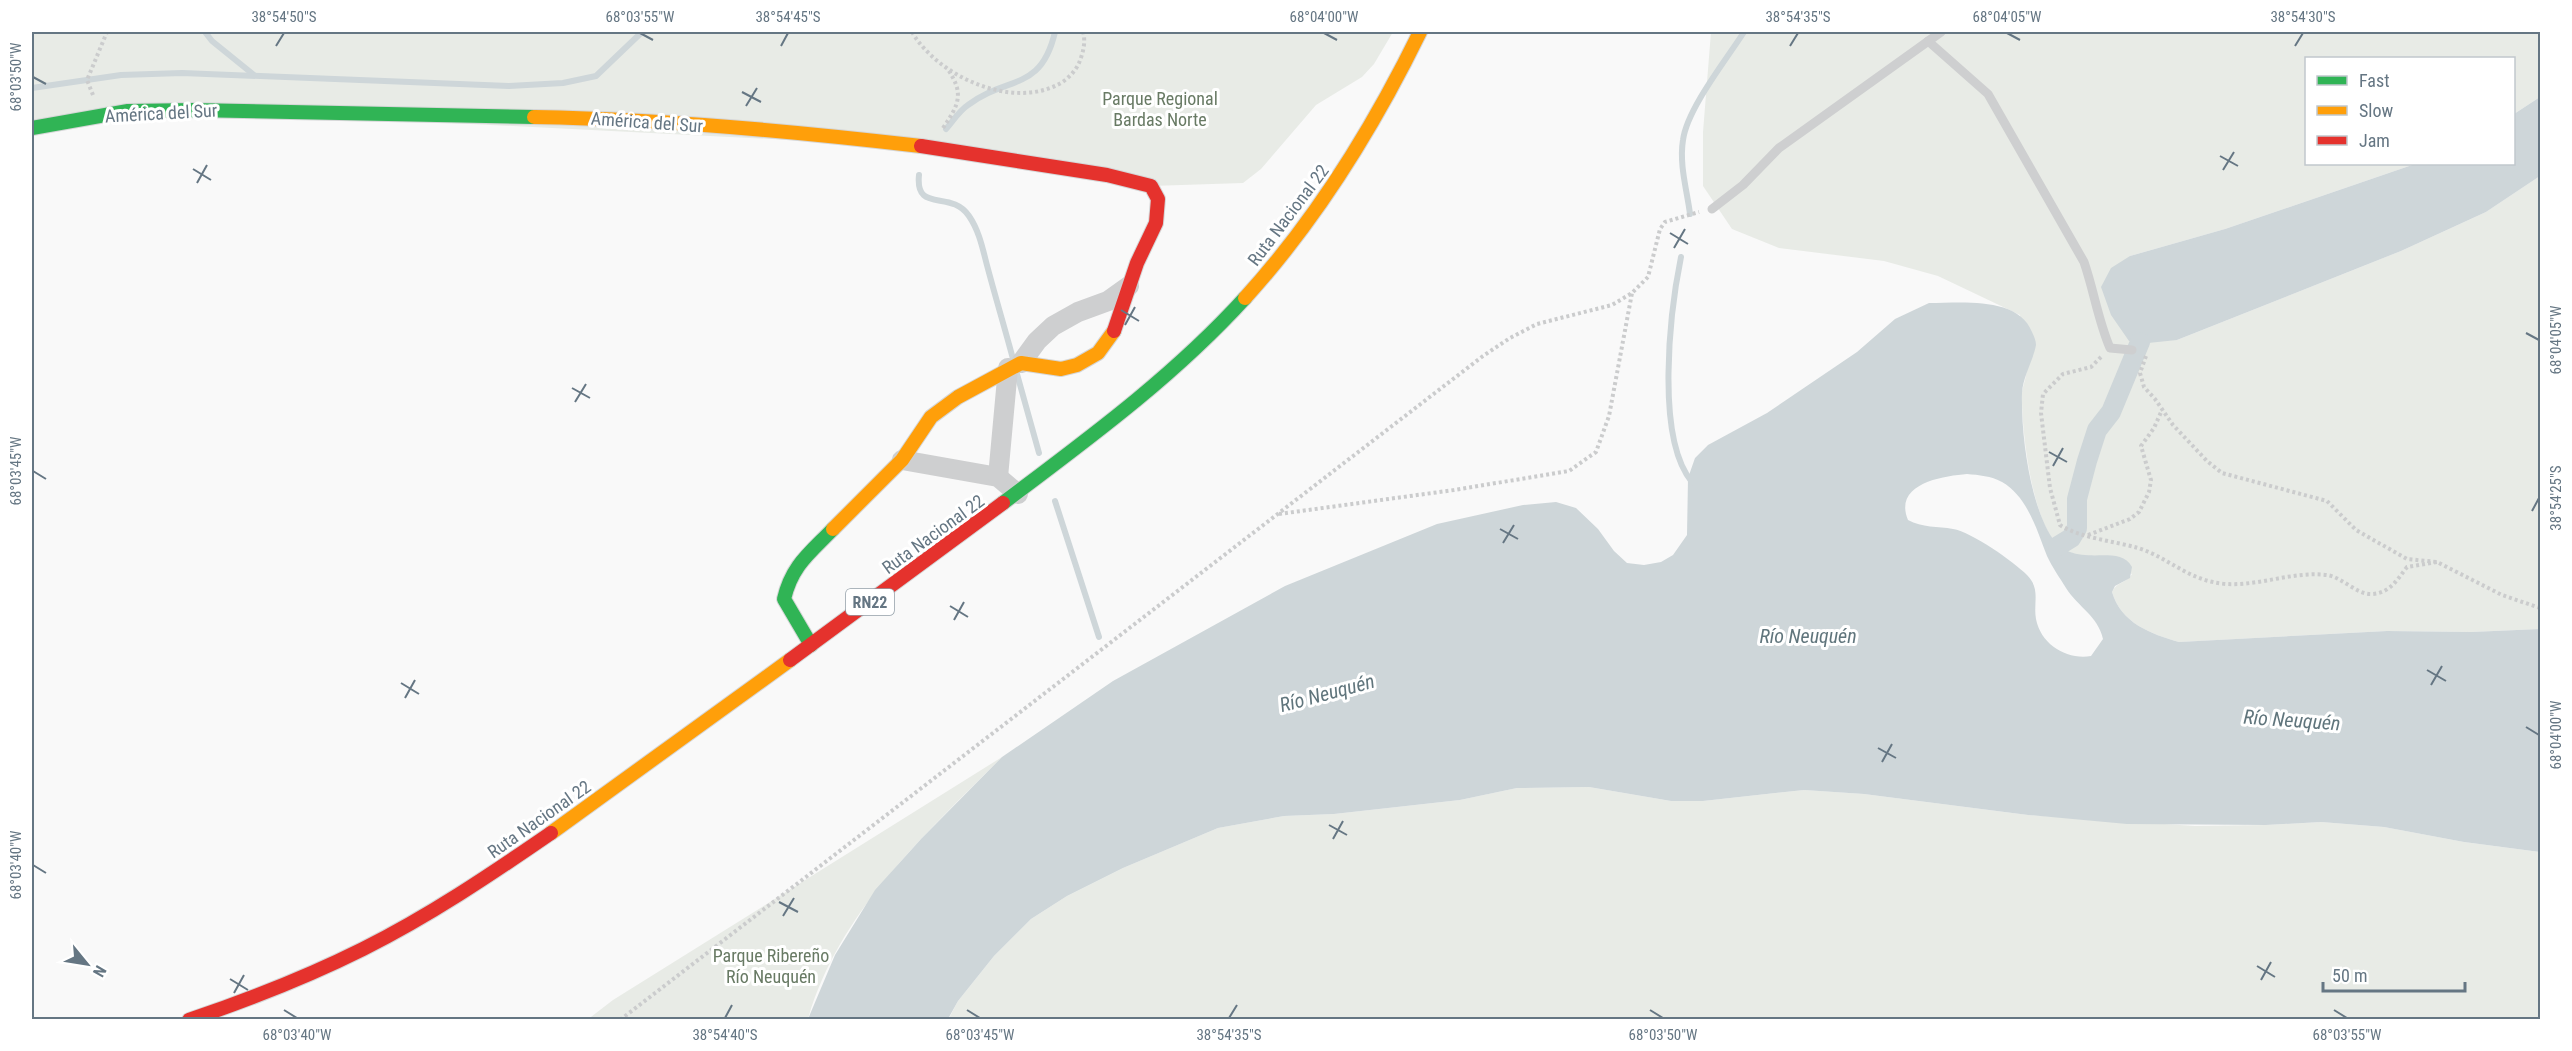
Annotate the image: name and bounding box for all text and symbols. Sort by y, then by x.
text: 38°54'50"S [251,8,317,26]
text: 68°03'55"W [606,8,675,26]
text: 38°54'45"S [755,8,821,26]
text: 68°04'00"W [1290,8,1359,26]
text: 38°54'35"S [1765,8,1831,26]
text: 68°04'05"W [1973,8,2042,26]
text: 38°54'30"S [2270,8,2336,26]
text: 68°03'50"W [7,42,25,111]
legend [2305,57,2515,165]
text: Fast [2359,70,2390,91]
park label: Parque Regional Bardas Norte [1102,88,1218,130]
street label: América del Sur [104,100,218,126]
text: Slow [2359,100,2394,121]
street label: América del Sur [590,108,704,136]
text: Jam [2359,130,2390,151]
street label: Ruta Nacional 22 [1243,160,1333,270]
text: 68°04'05"W [2547,305,2565,374]
text: 68°03'45"W [7,436,25,505]
text: 38°54'25"S [2547,465,2565,531]
street label: Ruta Nacional 22 [878,490,988,578]
road number: RN22 [846,589,894,615]
water label: Río Neuquén [1759,624,1857,648]
water label: Río Neuquén [1277,669,1377,717]
text: 68°04'00"W [2547,700,2565,769]
water label: Río Neuquén [2243,705,2341,735]
street label: Ruta Nacional 22 [483,776,595,862]
text: 68°03'40"W [7,830,25,899]
north arrow [57,934,117,994]
park label: Parque Ribereño Río Neuquén [713,945,829,987]
scale bar [2323,955,2466,993]
text: N [89,962,110,980]
text: 50 m [2332,965,2367,986]
text: 68°03'40"W [263,1026,332,1044]
text: 38°54'40"S [692,1026,758,1044]
text: 68°03'45"W [946,1026,1015,1044]
text: 38°54'35"S [1196,1026,1262,1044]
text: 68°03'50"W [1629,1026,1698,1044]
text: 68°03'55"W [2313,1026,2382,1044]

